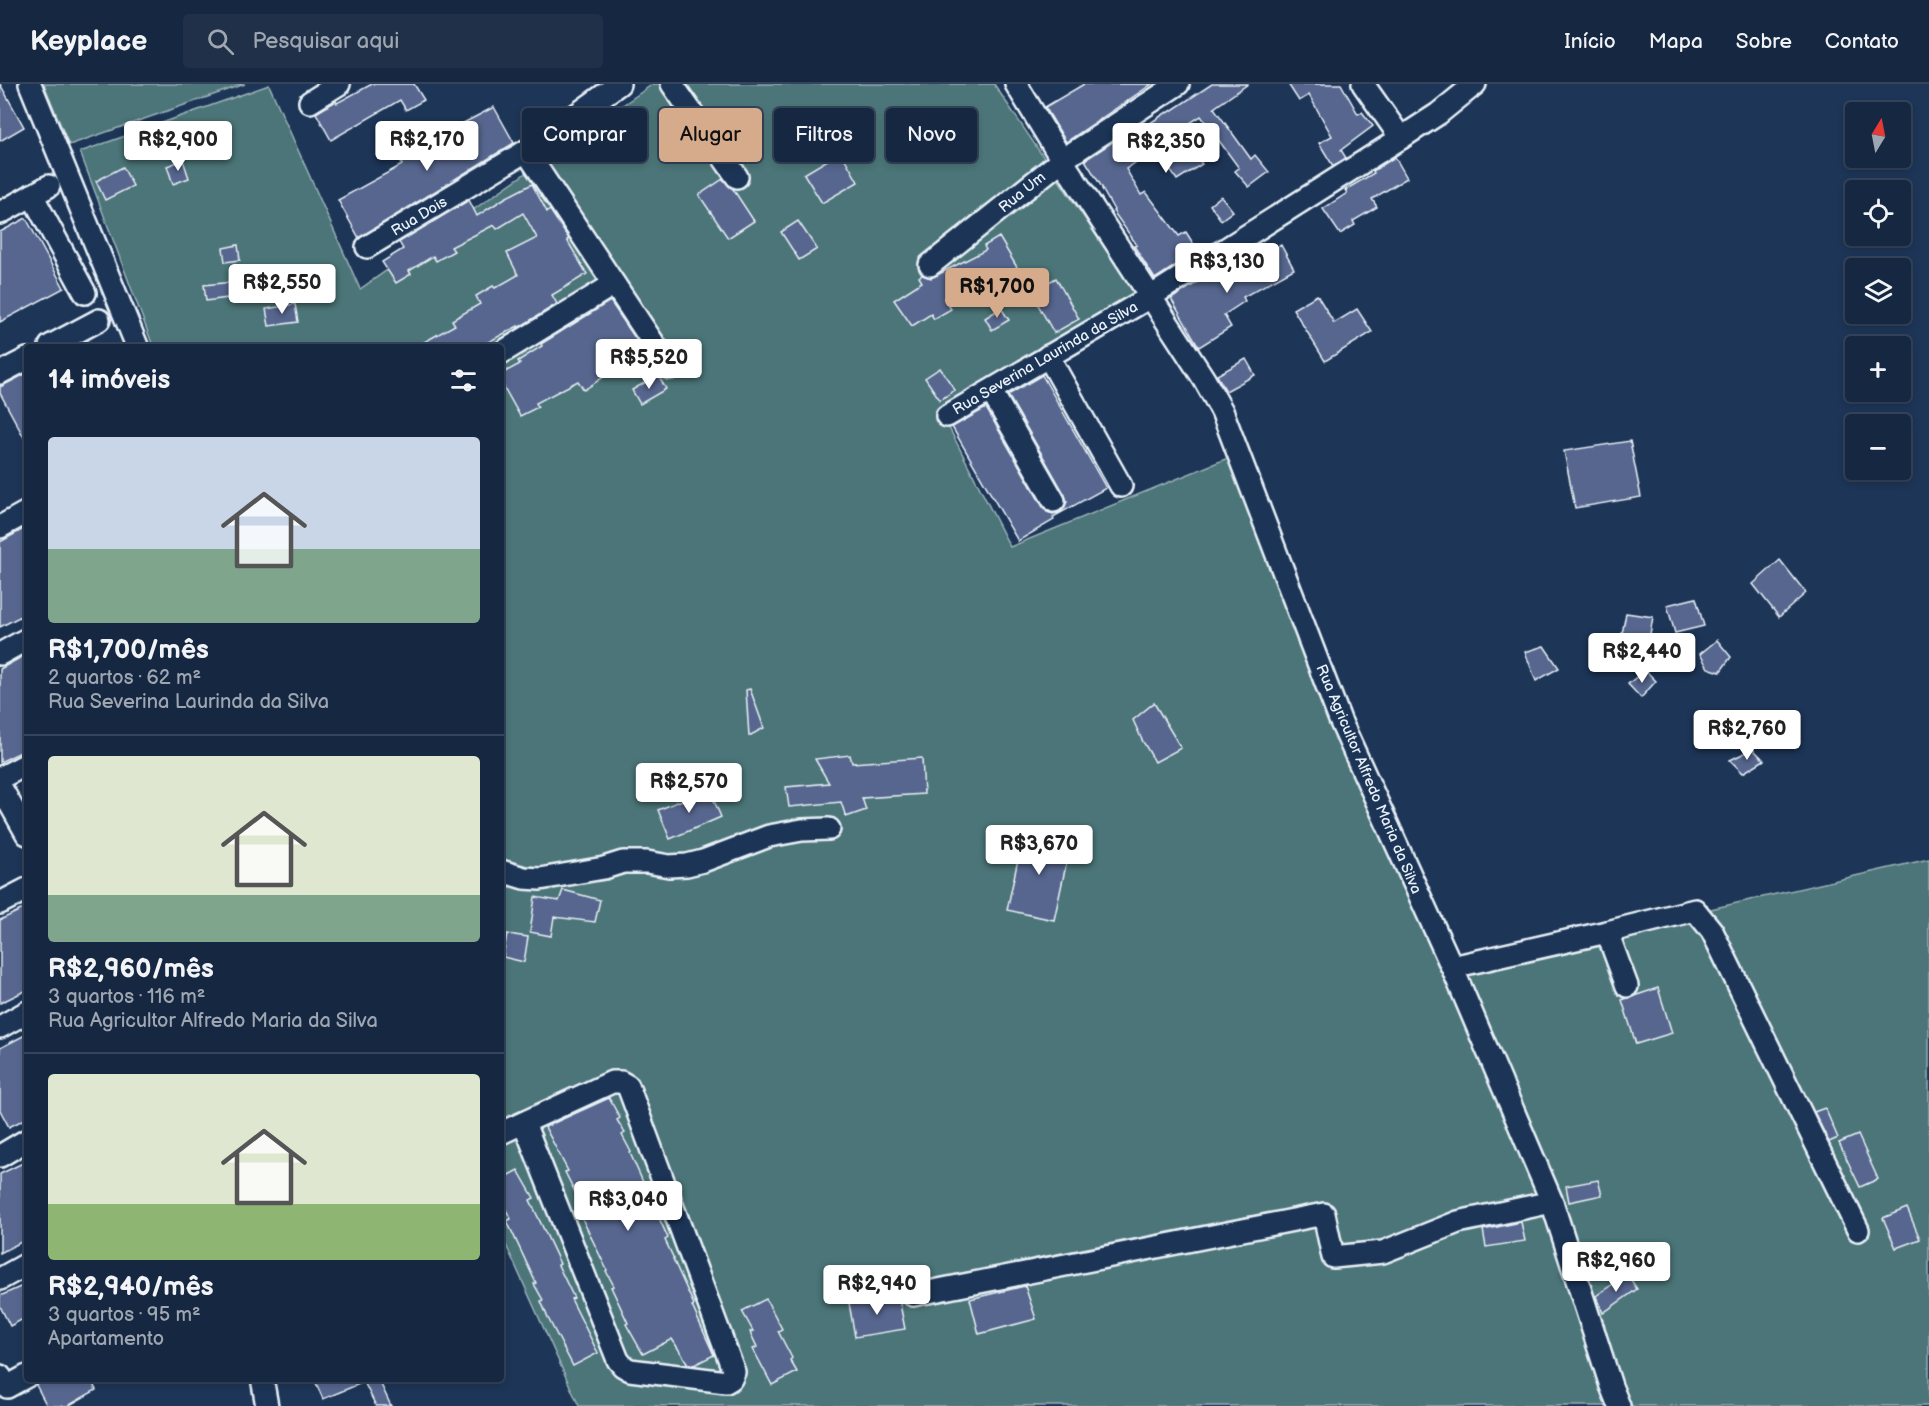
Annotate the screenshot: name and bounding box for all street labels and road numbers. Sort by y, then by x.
street label: Rua Um [995,168,1050,217]
street label: Rua Dois [388,192,451,240]
street label: Rua Severina Laurinda da Silva [949,297,1141,419]
street label: Rua Agricultor Alfredo Maria da Silva [1311,662,1426,897]

